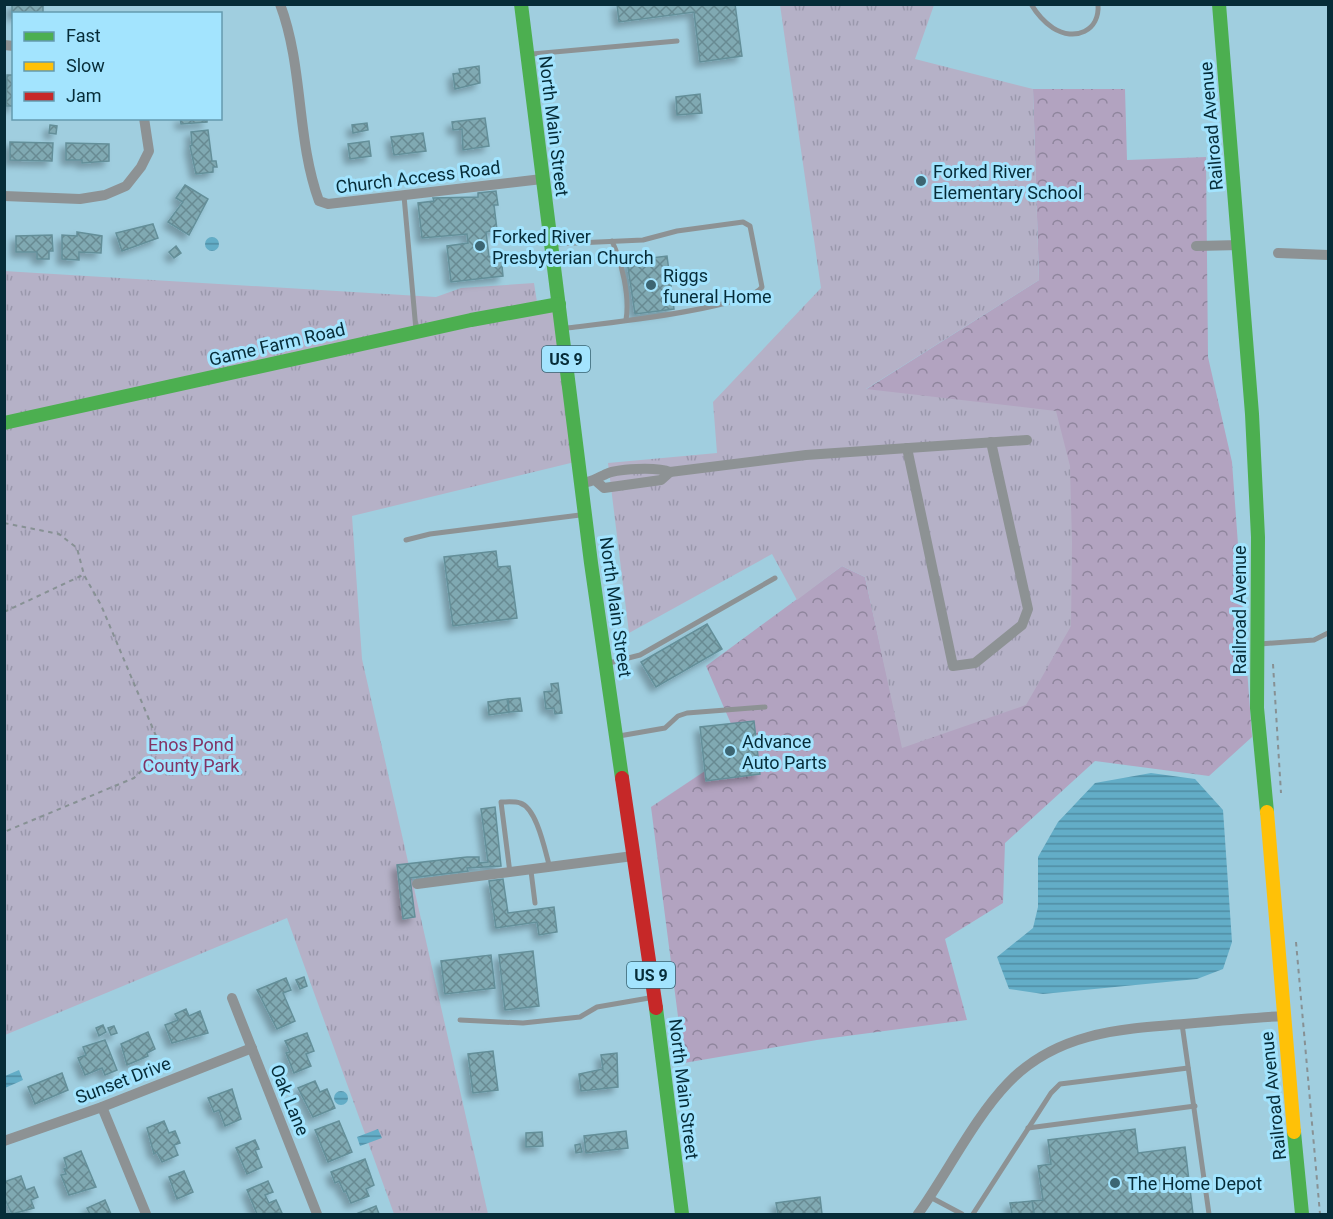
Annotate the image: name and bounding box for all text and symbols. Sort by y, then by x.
legend [12,12,222,120]
text: Fast [66,25,101,46]
street label: North Main Street [535,54,573,198]
text: Slow [66,55,105,76]
street label: Railroad Avenue [1195,61,1227,191]
text: Jam [66,85,102,106]
street label: Church Access Road [334,156,502,198]
place label: Forked River Elementary School [933,161,1082,203]
marker: Forked River Elementary School [914,174,928,188]
place label: Forked River Presbyterian Church [492,226,654,268]
marker: Forked River Presbyterian Church [473,239,487,253]
place label: Riggs funeral Home [663,265,771,307]
marker: Riggs funeral Home [644,278,658,292]
street label: Game Farm Road [207,318,347,370]
road number: US 9 [542,346,590,372]
street label: North Main Street [596,535,636,679]
street label: Railroad Avenue [1229,545,1250,675]
place label: Advance Auto Parts [742,731,827,773]
park label: Enos Pond County Park [143,734,240,776]
marker: Advance Auto Parts [723,744,737,758]
road number: US 9 [627,962,675,988]
street label: North Main Street [665,1017,703,1161]
street label: Railroad Avenue [1256,1031,1290,1161]
street label: Sunset Drive [72,1052,174,1108]
street label: Oak Lane [266,1061,314,1139]
place label: The Home Depot [1127,1173,1262,1194]
marker: The Home Depot [1108,1176,1122,1190]

